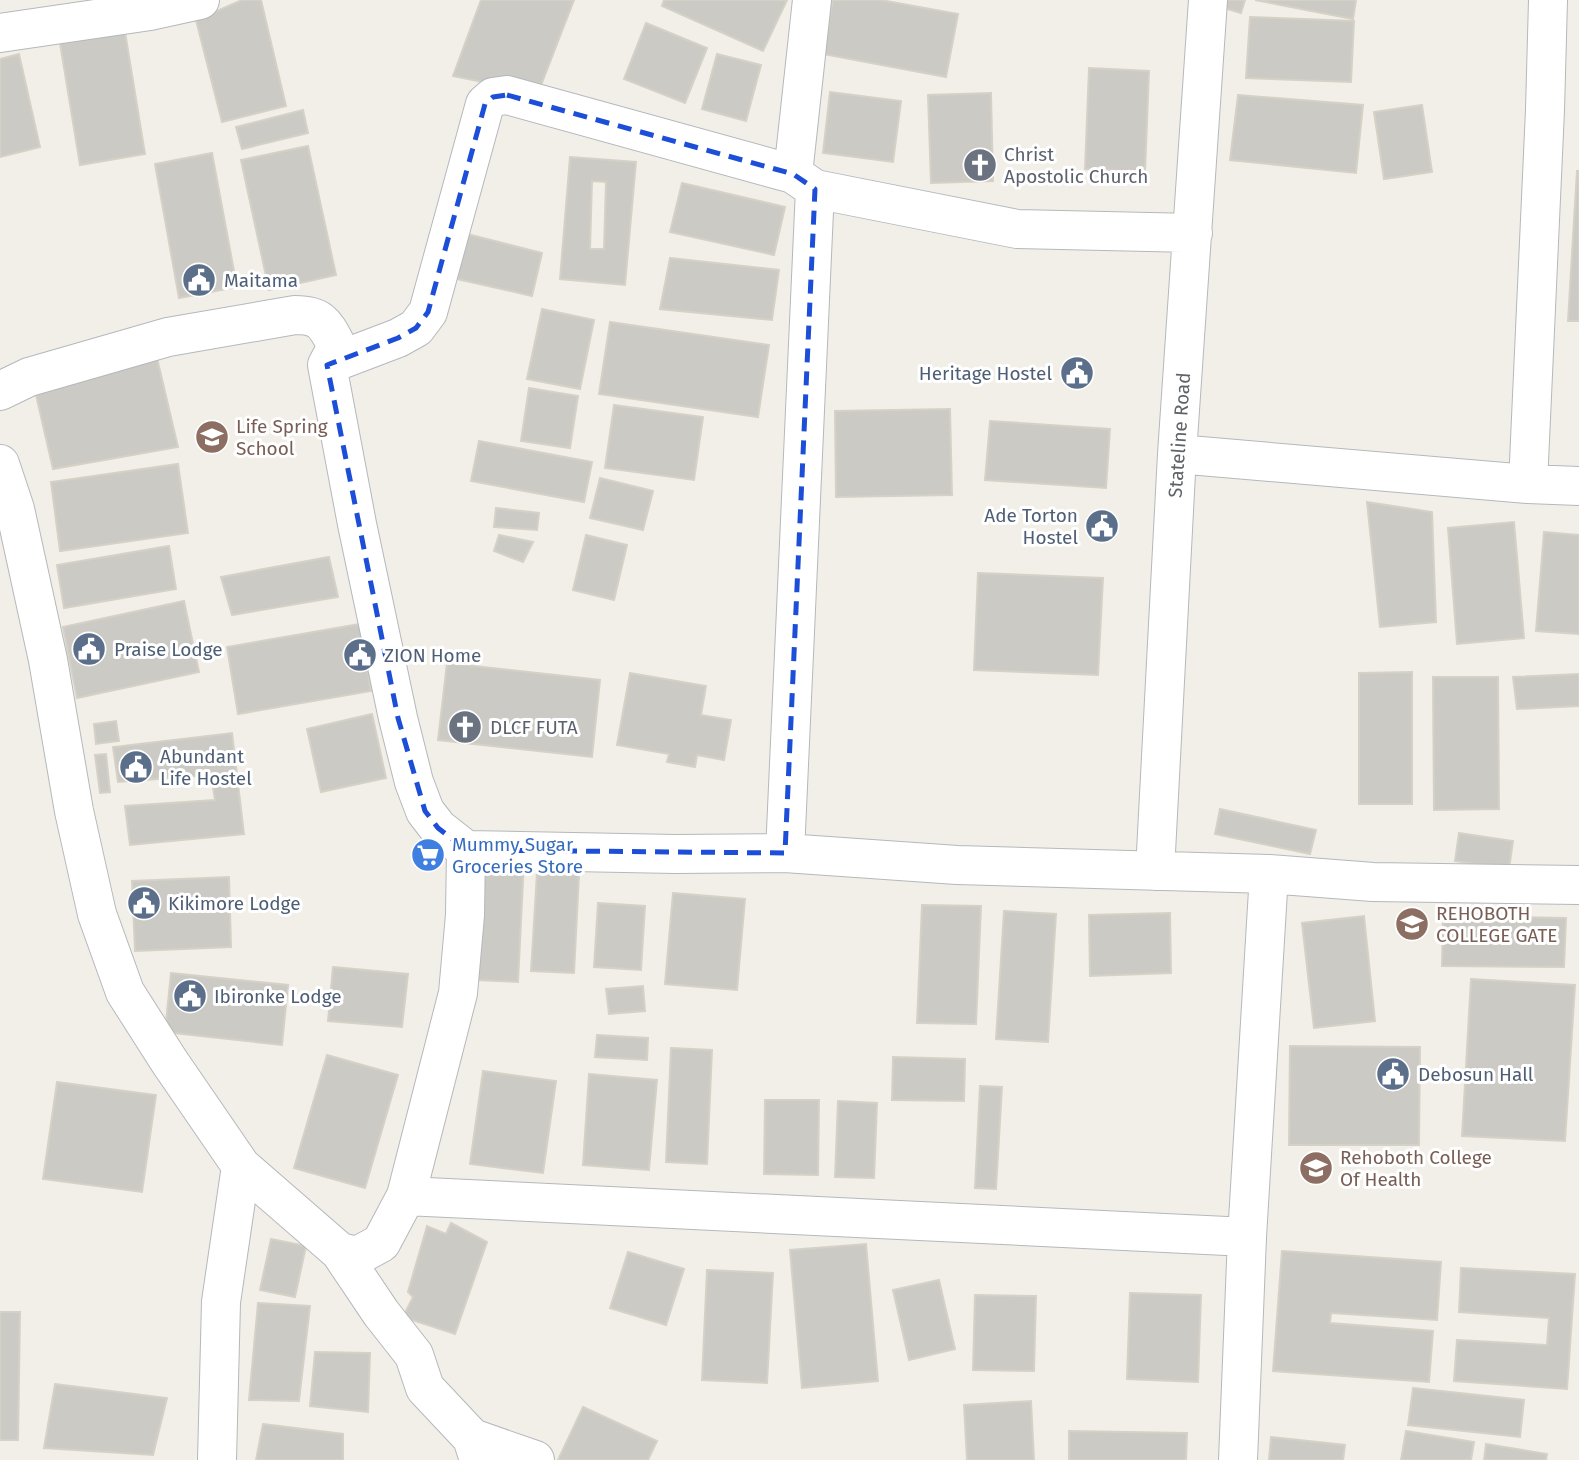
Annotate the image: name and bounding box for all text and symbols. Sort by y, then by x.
place label: Christ Apostolic Church [1004,143,1148,188]
church icon: Christ Apostolic Church [961,146,999,184]
public building icon: Maitama [180,261,218,299]
place label: Maitama [224,269,298,292]
public building icon: Heritage Hostel [1058,354,1096,392]
place label: Heritage Hostel [919,362,1052,385]
street label: Stateline Road [1164,372,1195,498]
place label: Life Spring School [236,415,328,460]
school or university icon: Life Spring School [193,418,231,456]
place label: Ade Torton Hostel [984,504,1078,549]
public building icon: Ade Torton Hostel [1083,507,1121,545]
public building icon: Praise Lodge [70,630,108,668]
public building icon: ZION Home [341,636,379,674]
place label: Praise Lodge [114,638,223,661]
place label: ZION Home [384,644,481,667]
church icon: DLCF FUTA [446,708,484,746]
place label: DLCF FUTA [490,716,578,739]
place label: Abundant Life Hostel [160,745,252,790]
public building icon: Abundant Life Hostel [117,748,155,786]
place label: Mummy Sugar Groceries Store [452,833,583,878]
supermarket icon: Mummy Sugar Groceries Store [409,836,447,874]
public building icon: Kikimore Lodge [125,884,163,922]
place label: Kikimore Lodge [168,892,301,915]
place label: REHOBOTH COLLEGE GATE [1436,902,1557,947]
school or university icon: REHOBOTH COLLEGE GATE [1393,905,1431,943]
public building icon: Ibironke Lodge [171,977,209,1015]
place label: Ibironke Lodge [214,985,342,1008]
public building icon: Debosun Hall [1374,1055,1412,1093]
place label: Debosun Hall [1418,1063,1534,1086]
place label: Rehoboth College Of Health [1340,1146,1492,1191]
school or university icon: Rehoboth College Of Health [1297,1149,1335,1187]

